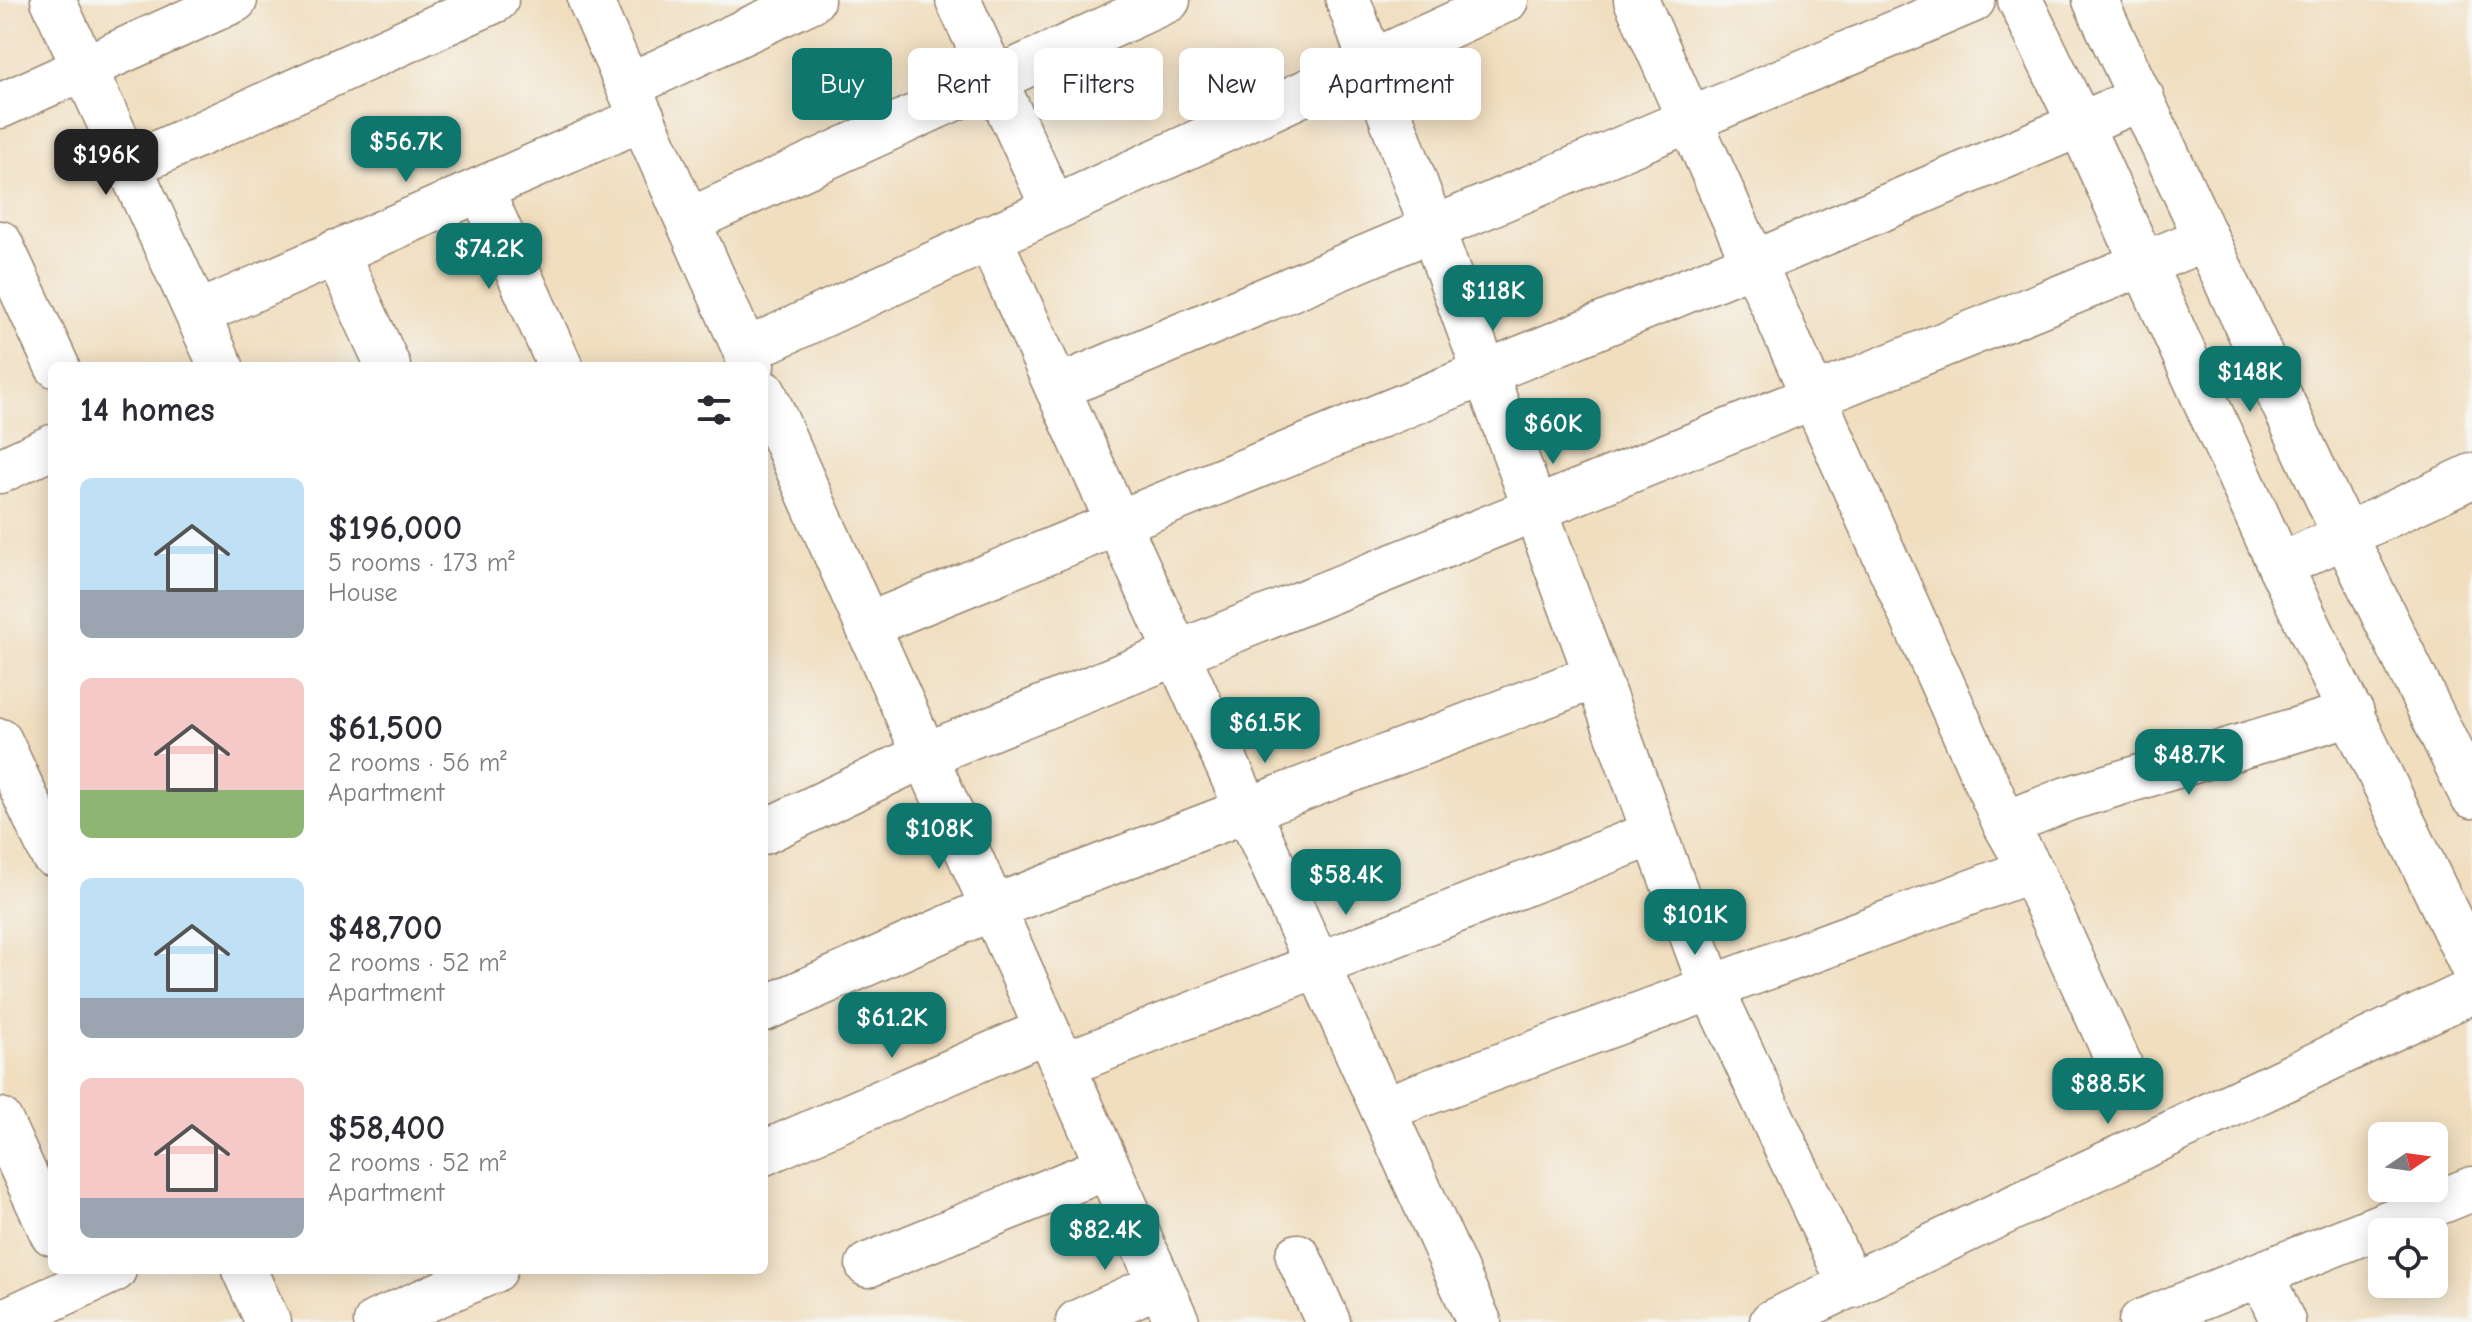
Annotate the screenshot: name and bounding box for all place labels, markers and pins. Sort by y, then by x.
pin: $56.7K [341,116,471,184]
pin: $196K [50,129,162,197]
pin: $74.2K [424,223,554,291]
pin: $118K [1437,265,1549,333]
pin: $148K [2194,346,2306,414]
pin: $60K [1506,398,1600,466]
pin: $61.5K [1200,697,1330,765]
pin: $48.7K [2124,729,2254,797]
pin: $108K [883,803,995,871]
pin: $58.4K [1281,849,1411,917]
pin: $101K [1639,889,1751,957]
pin: $61.2K [827,992,957,1060]
pin: $88.5K [2043,1058,2173,1126]
pin: $82.4K [1040,1204,1170,1272]

